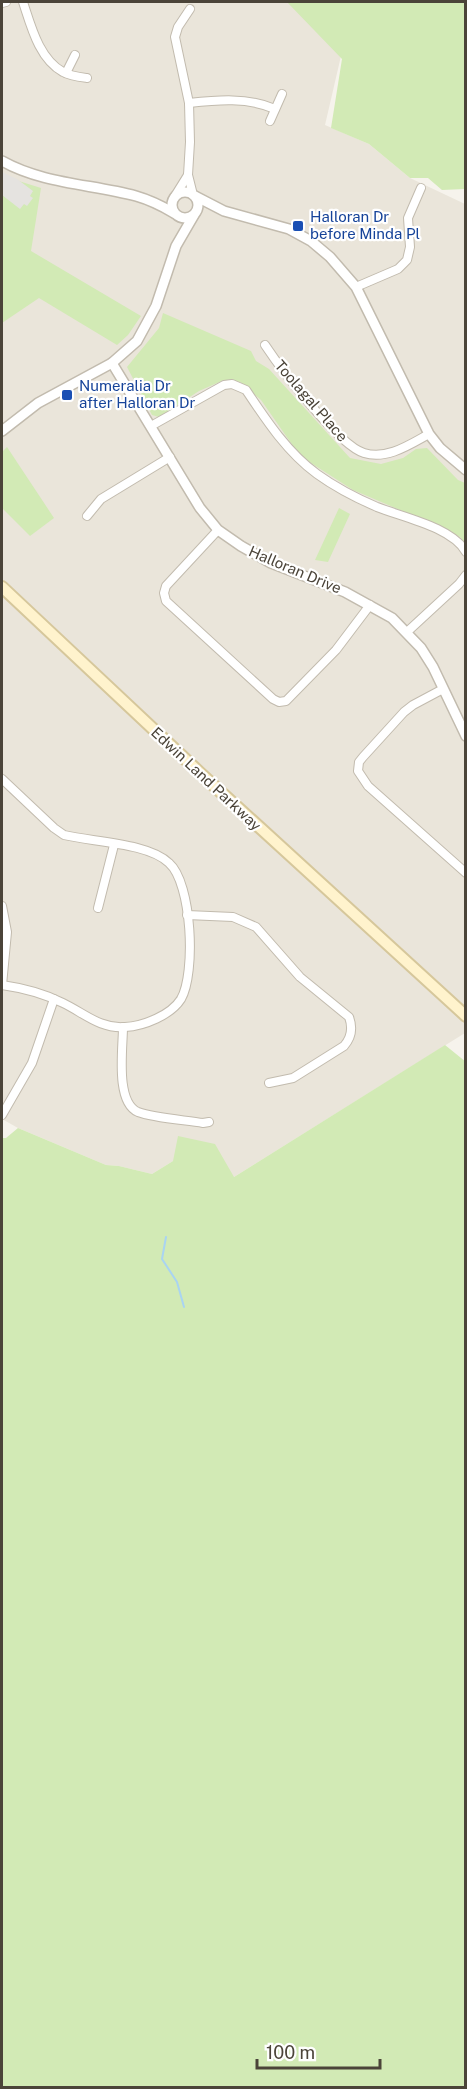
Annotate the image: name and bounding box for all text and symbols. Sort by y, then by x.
place label: Halloran Dr before Minda Pl [310,208,420,242]
marker: Halloran Dr before Minda Pl [291,219,305,233]
street label: Toolagal Place [271,357,351,445]
place label: Numeralia Dr after Halloran Dr [79,377,195,411]
marker: Numeralia Dr after Halloran Dr [60,388,74,402]
street label: Halloran Drive [246,542,344,597]
street label: Edwin Land Parkway [148,723,265,834]
scale bar [257,2032,380,2070]
text: 100 m [266,2042,315,2063]

